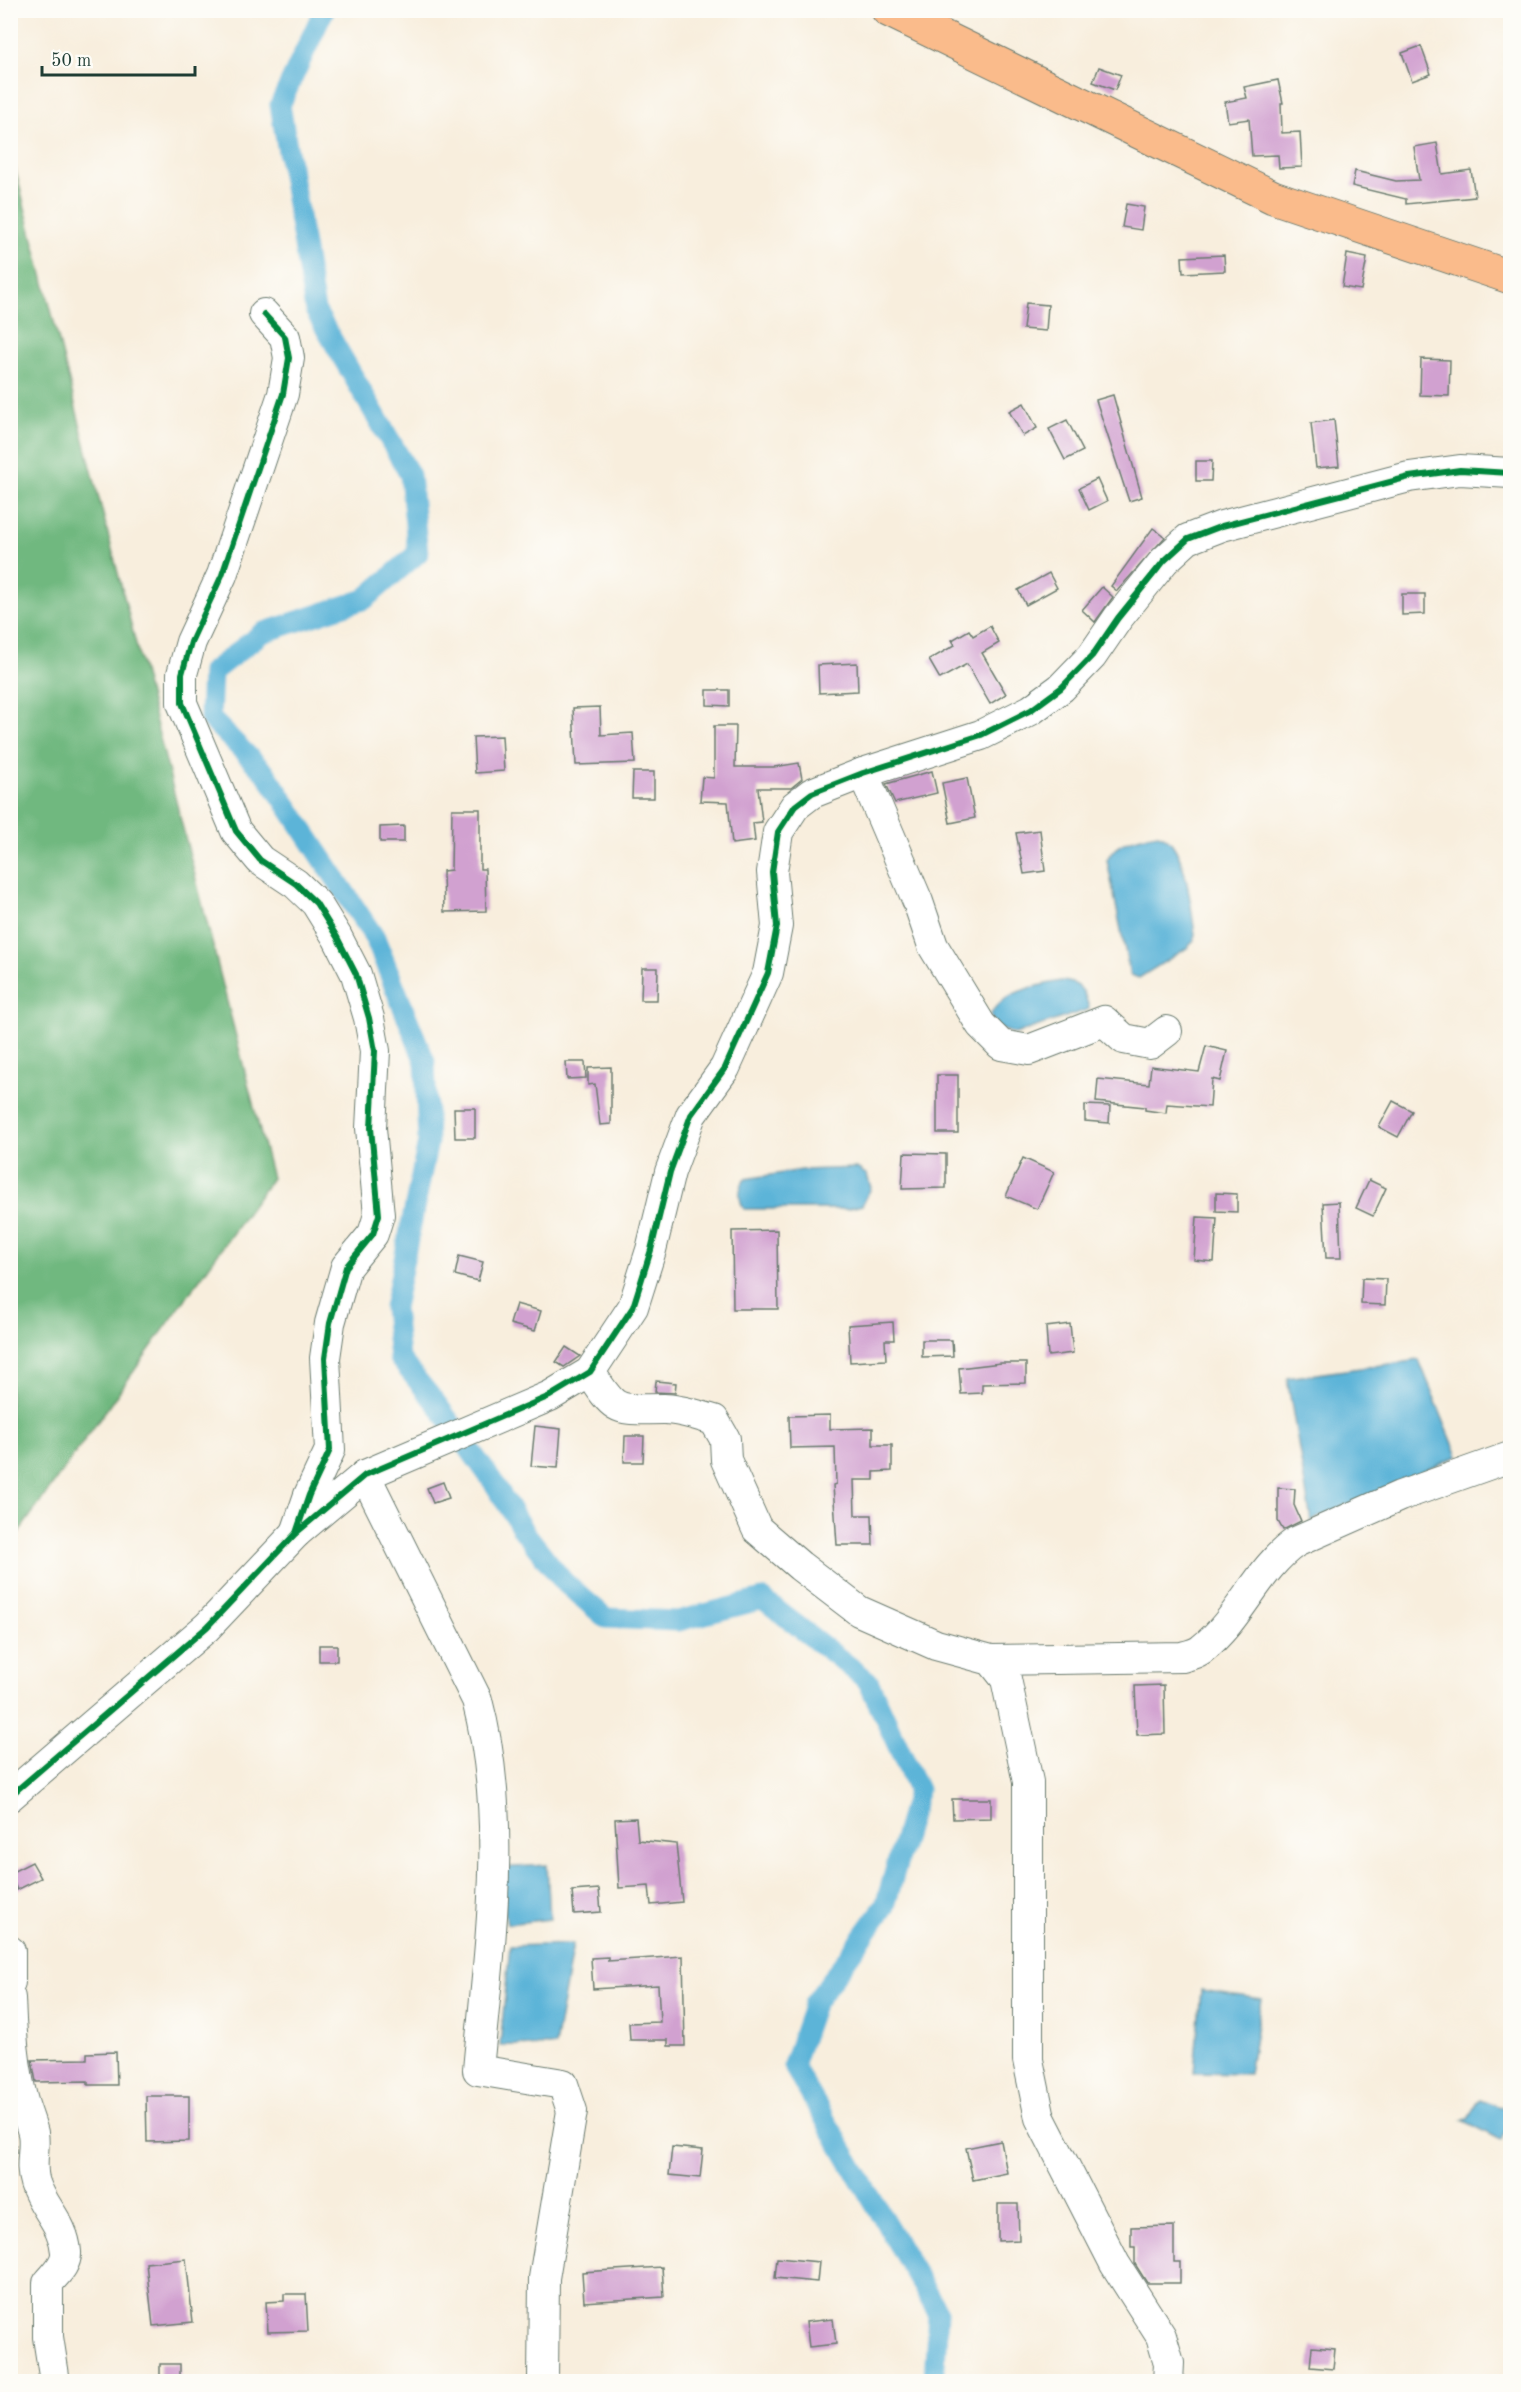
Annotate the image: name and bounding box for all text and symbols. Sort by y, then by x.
scale bar [42,39,195,77]
text: 50 m [51,52,91,70]

